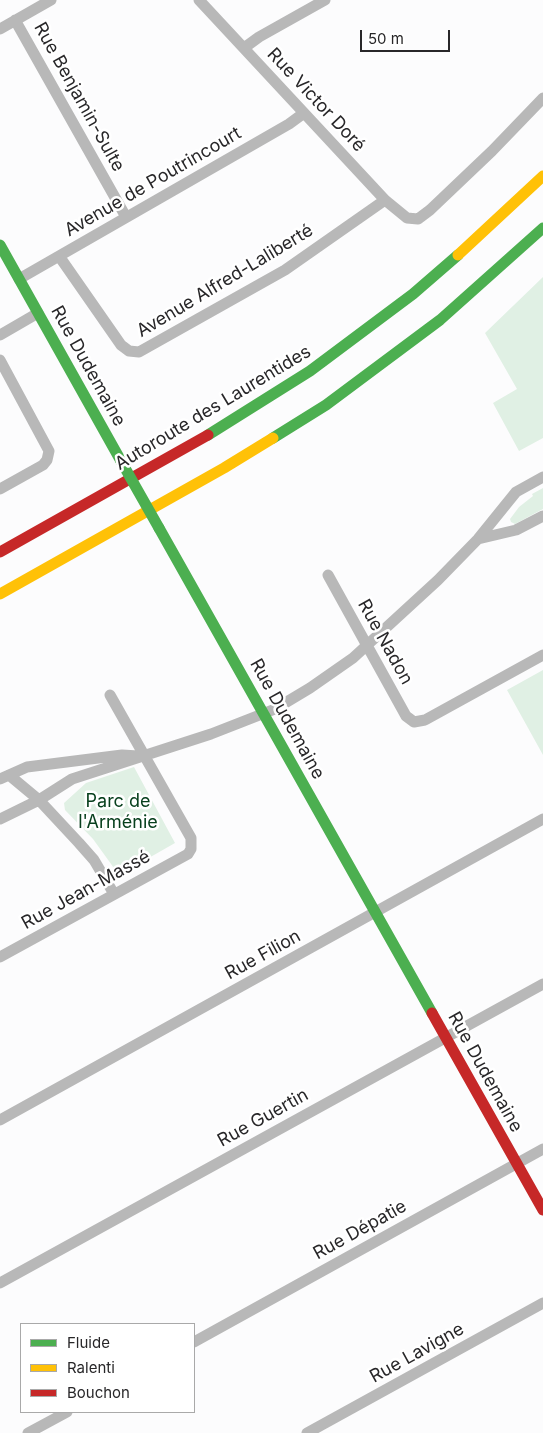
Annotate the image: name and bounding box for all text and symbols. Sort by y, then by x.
street label: Rue Benjamin-Sulte [29,19,129,175]
scale bar [363,20,453,52]
text: 50 m [368,29,404,48]
street label: Rue Victor Doré [262,44,370,156]
street label: Avenue de Poutrincourt [61,123,245,241]
street label: Avenue Alfred-Laliberté [133,220,317,342]
street label: Rue Dudemaine [46,302,130,430]
street label: Autoroute des Laurentides [111,341,315,475]
street label: Rue Nadon [353,596,417,688]
street label: Rue Dudemaine [245,655,329,783]
park label: Parc de l'Arménie [78,791,158,834]
street label: Rue Jean-Massé [18,846,154,934]
street label: Rue Filion [222,925,304,985]
street label: Rue Dudemaine [443,1008,527,1136]
street label: Rue Guertin [214,1084,312,1152]
street label: Rue Dépatie [310,1196,410,1264]
street label: Rue Lavigne [366,1318,468,1388]
legend [20,1323,195,1413]
text: Fluide [67,1333,110,1352]
text: Ralenti [67,1358,115,1377]
text: Bouchon [67,1383,130,1402]

